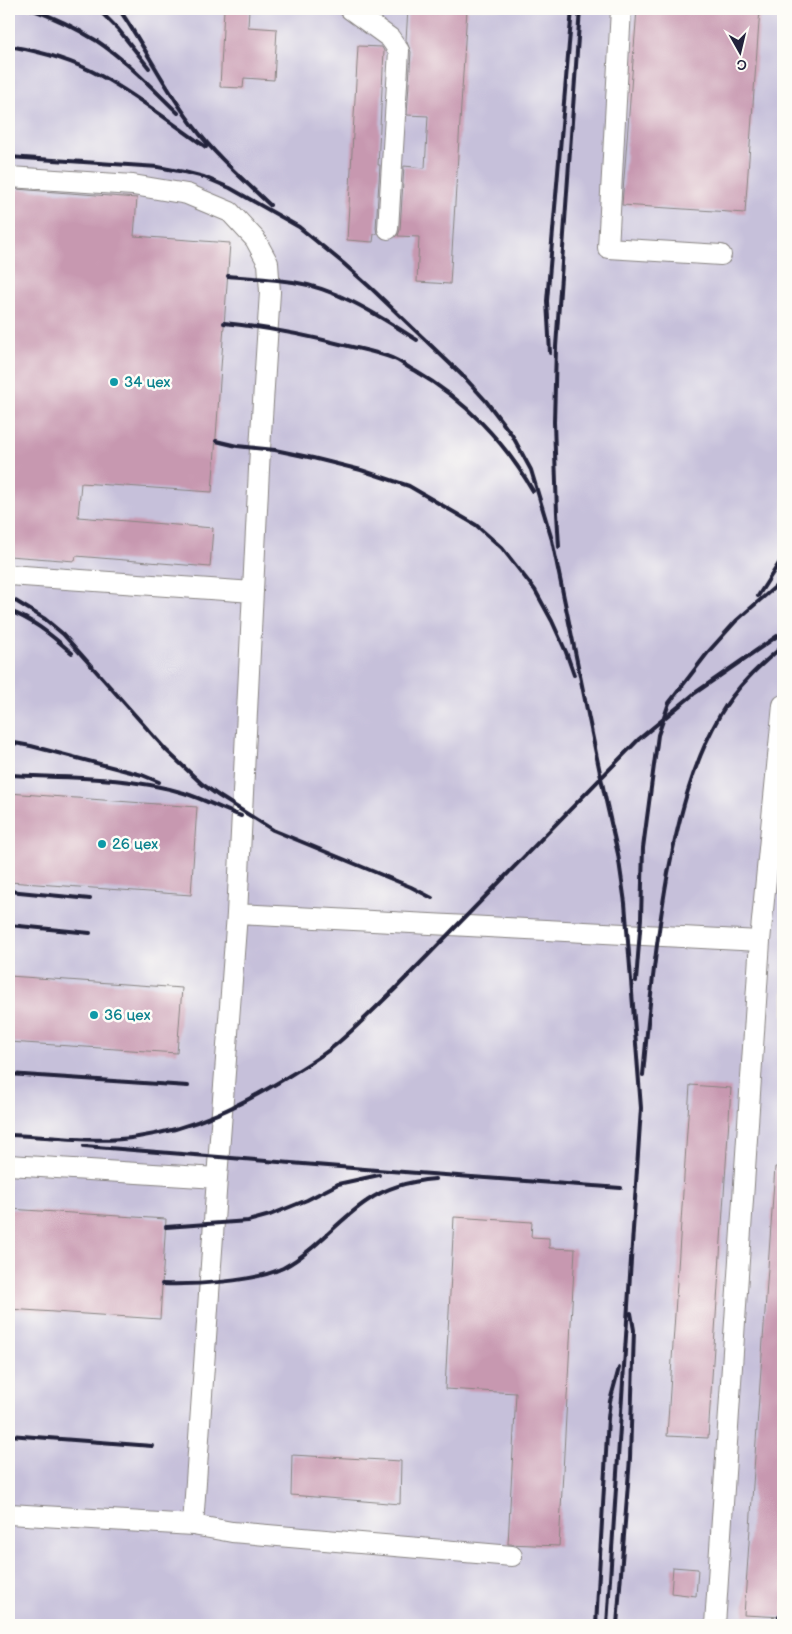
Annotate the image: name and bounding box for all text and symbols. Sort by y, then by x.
north arrow [714,28,764,78]
text: С [735,55,748,74]
place label: 34 цех [124,373,171,392]
marker: 34 цех [108,376,120,388]
place label: 26 цех [112,835,158,854]
marker: 26 цех [96,838,108,850]
place label: 36 цех [104,1006,151,1025]
marker: 36 цех [88,1009,100,1021]

